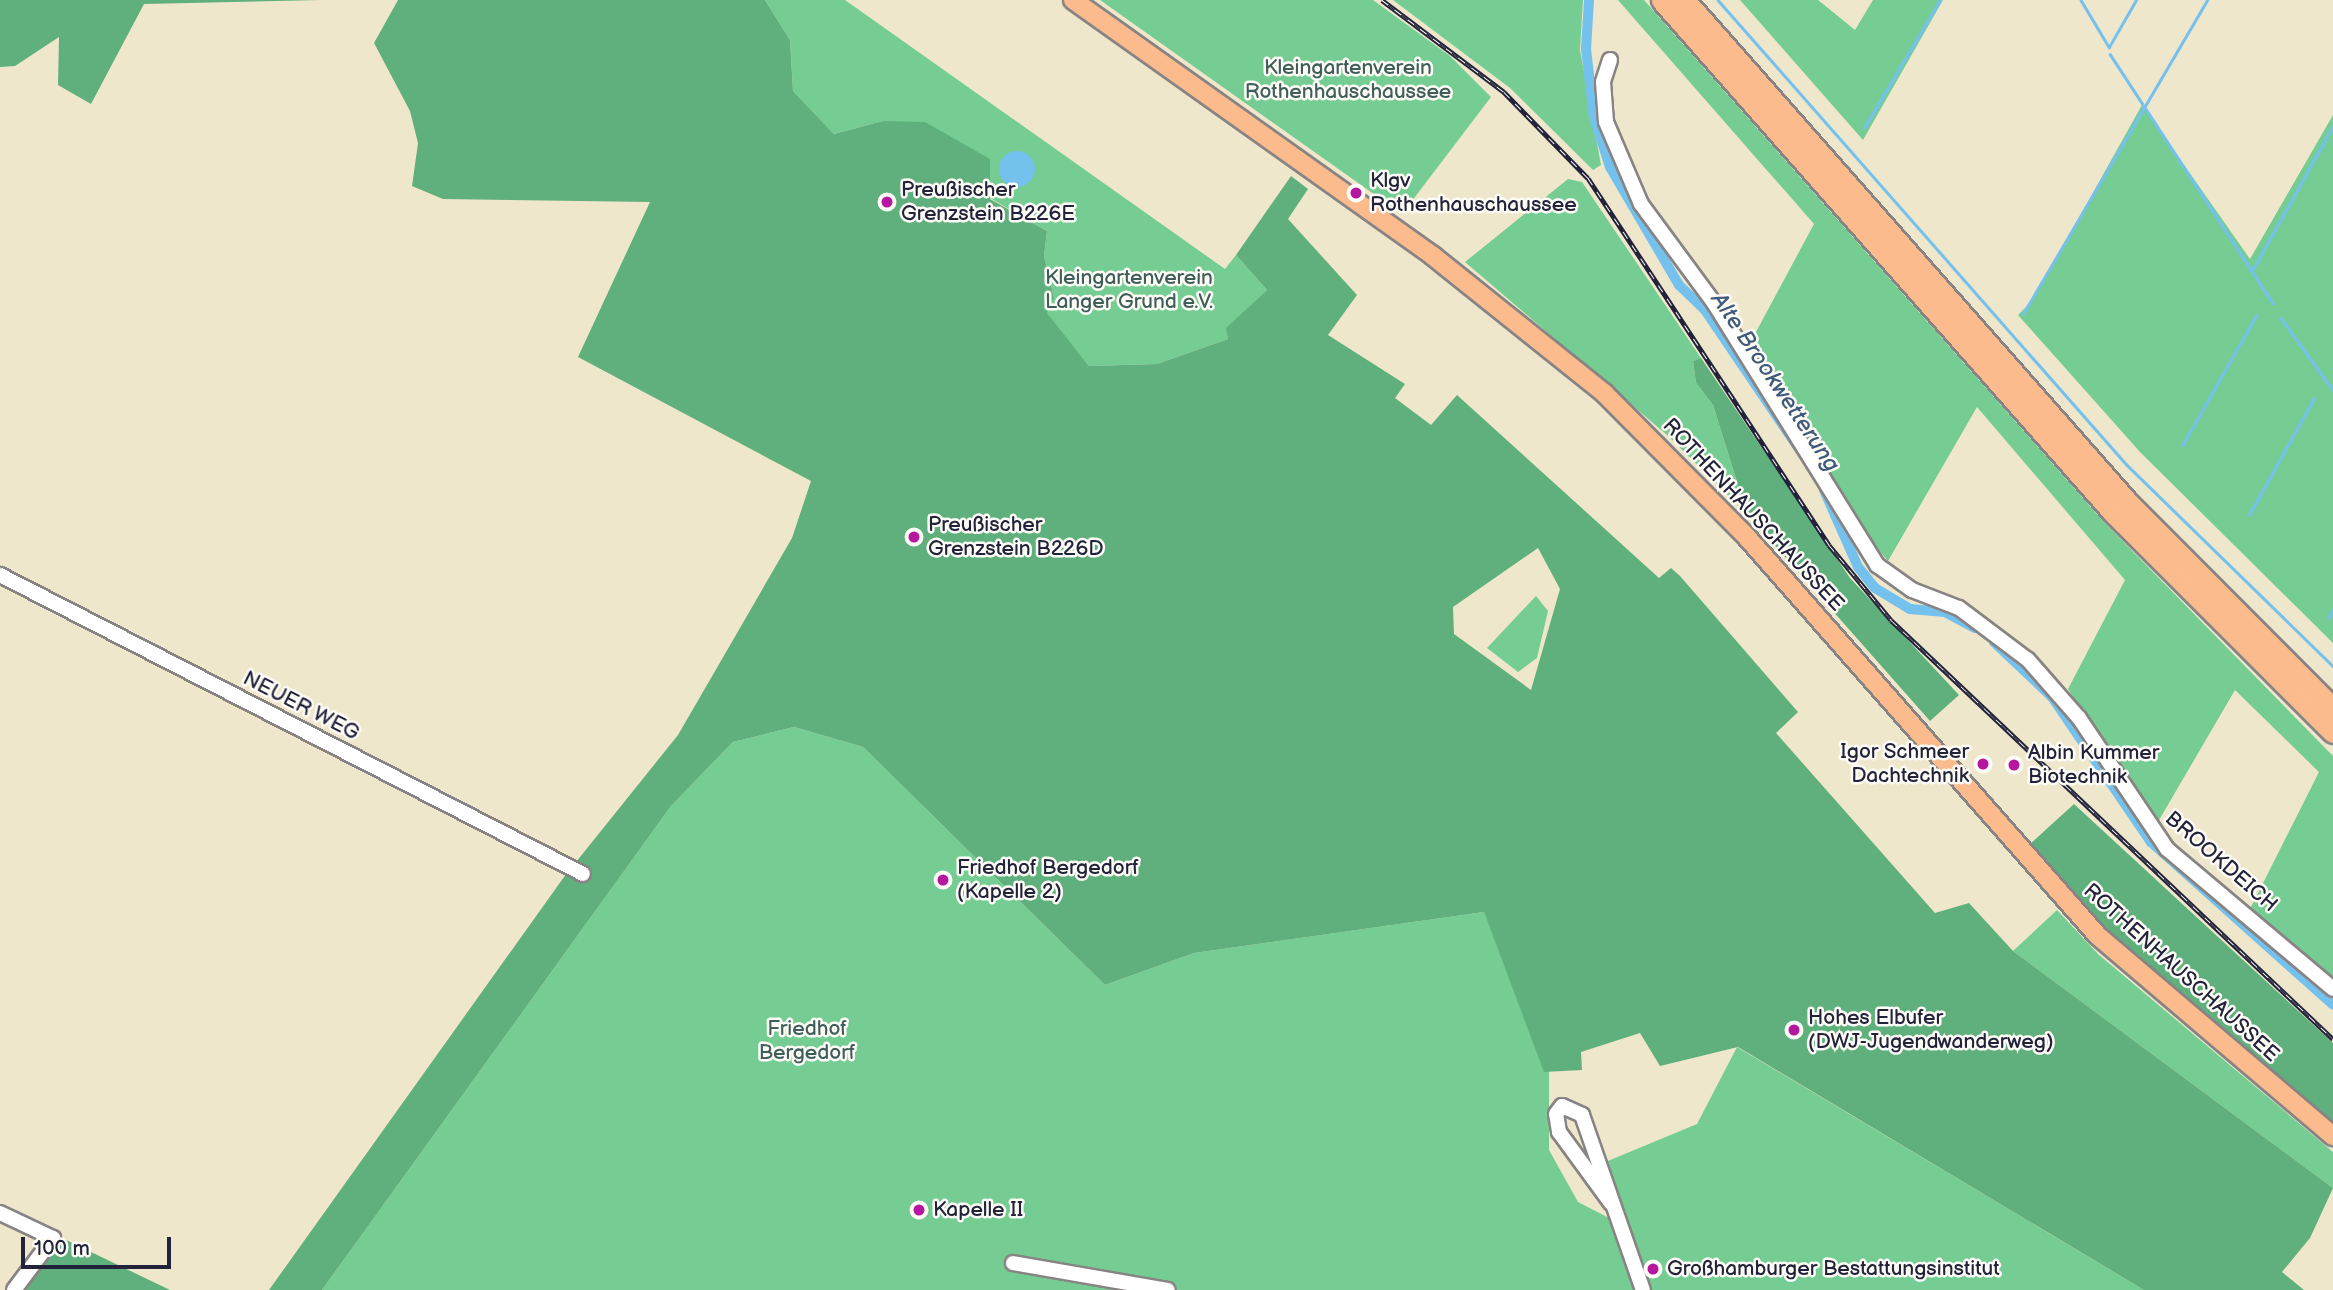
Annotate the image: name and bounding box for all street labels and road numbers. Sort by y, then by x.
street label: ROTHENHAUSCHAUSSEE [1657,413,1849,617]
street label: NEUER WEG [238,666,364,746]
street label: BROOKDEICH [2160,806,2282,918]
street label: ROTHENHAUSCHAUSSEE [2078,879,2284,1067]

